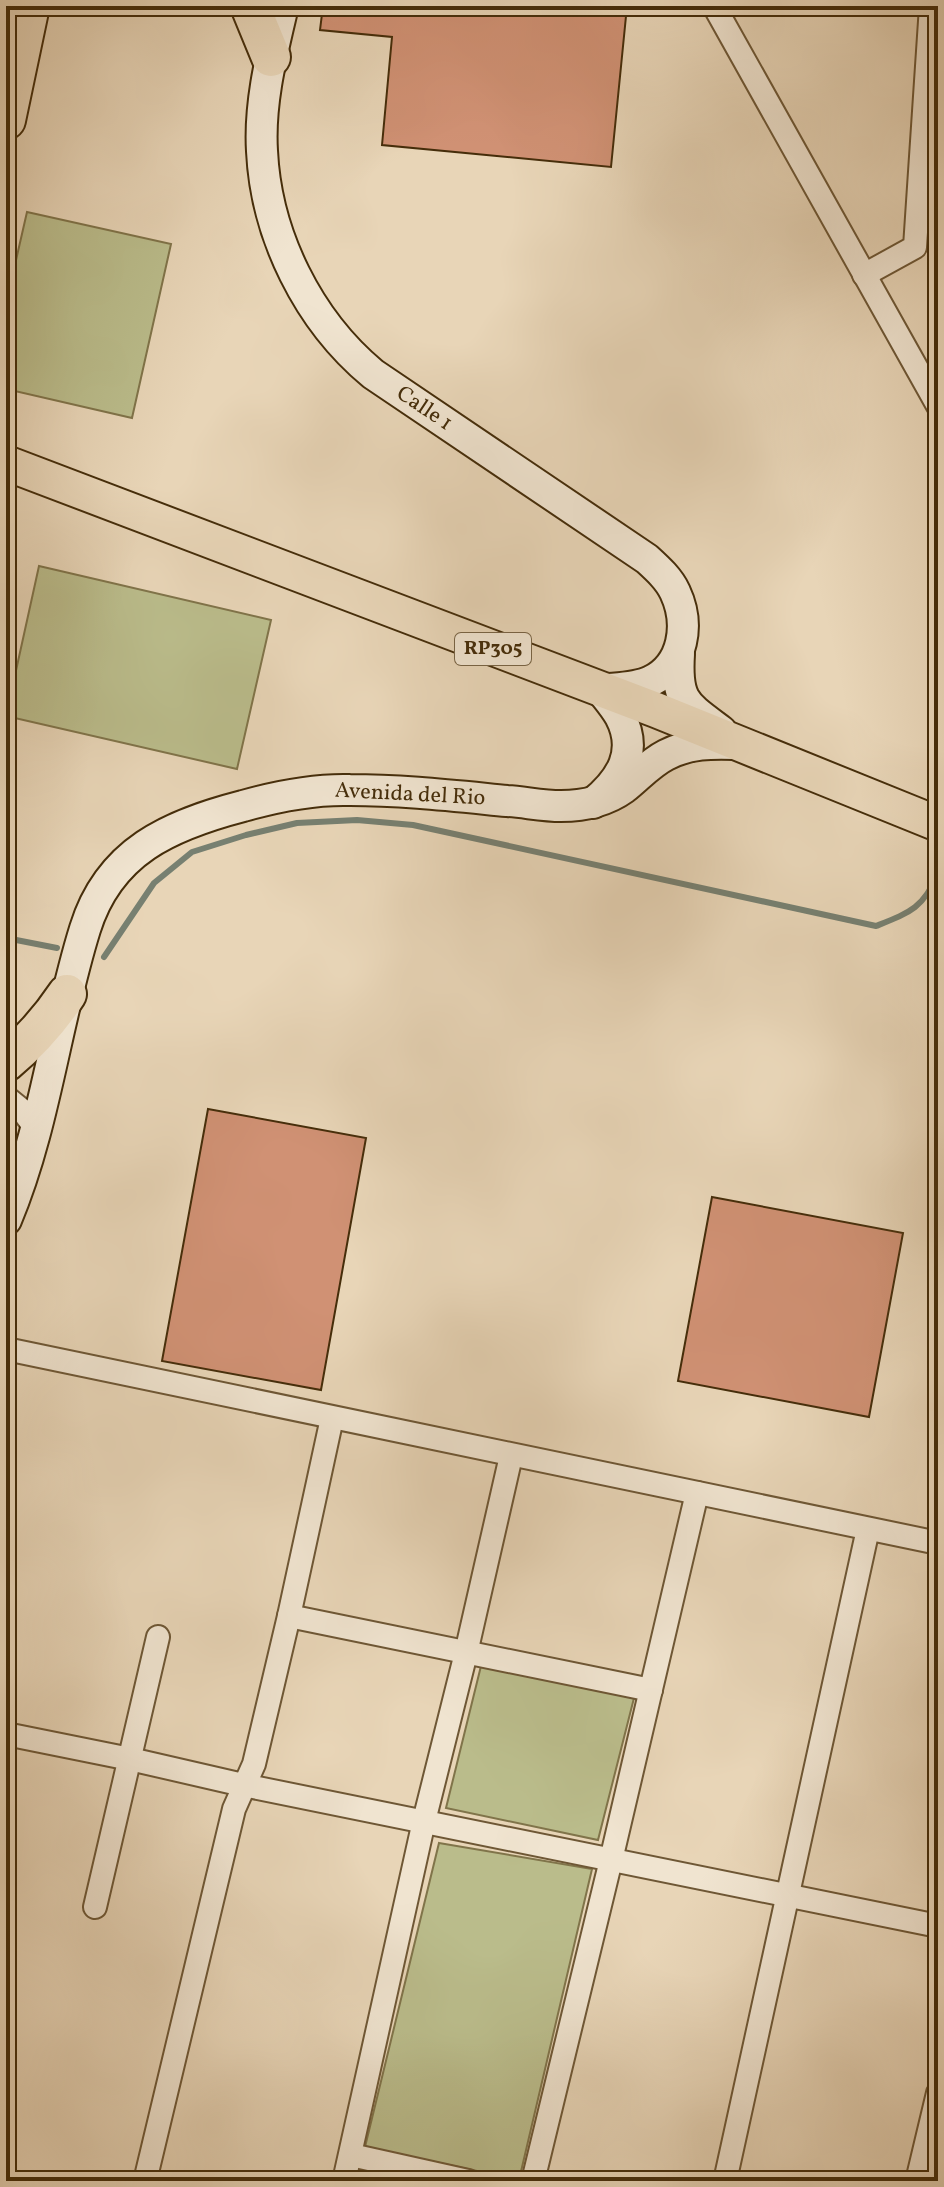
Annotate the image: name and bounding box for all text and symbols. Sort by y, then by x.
street label: Calle 1 [390,379,458,439]
road number: RP305 [455,633,531,665]
street label: Avenida del Rio [334,776,486,814]

